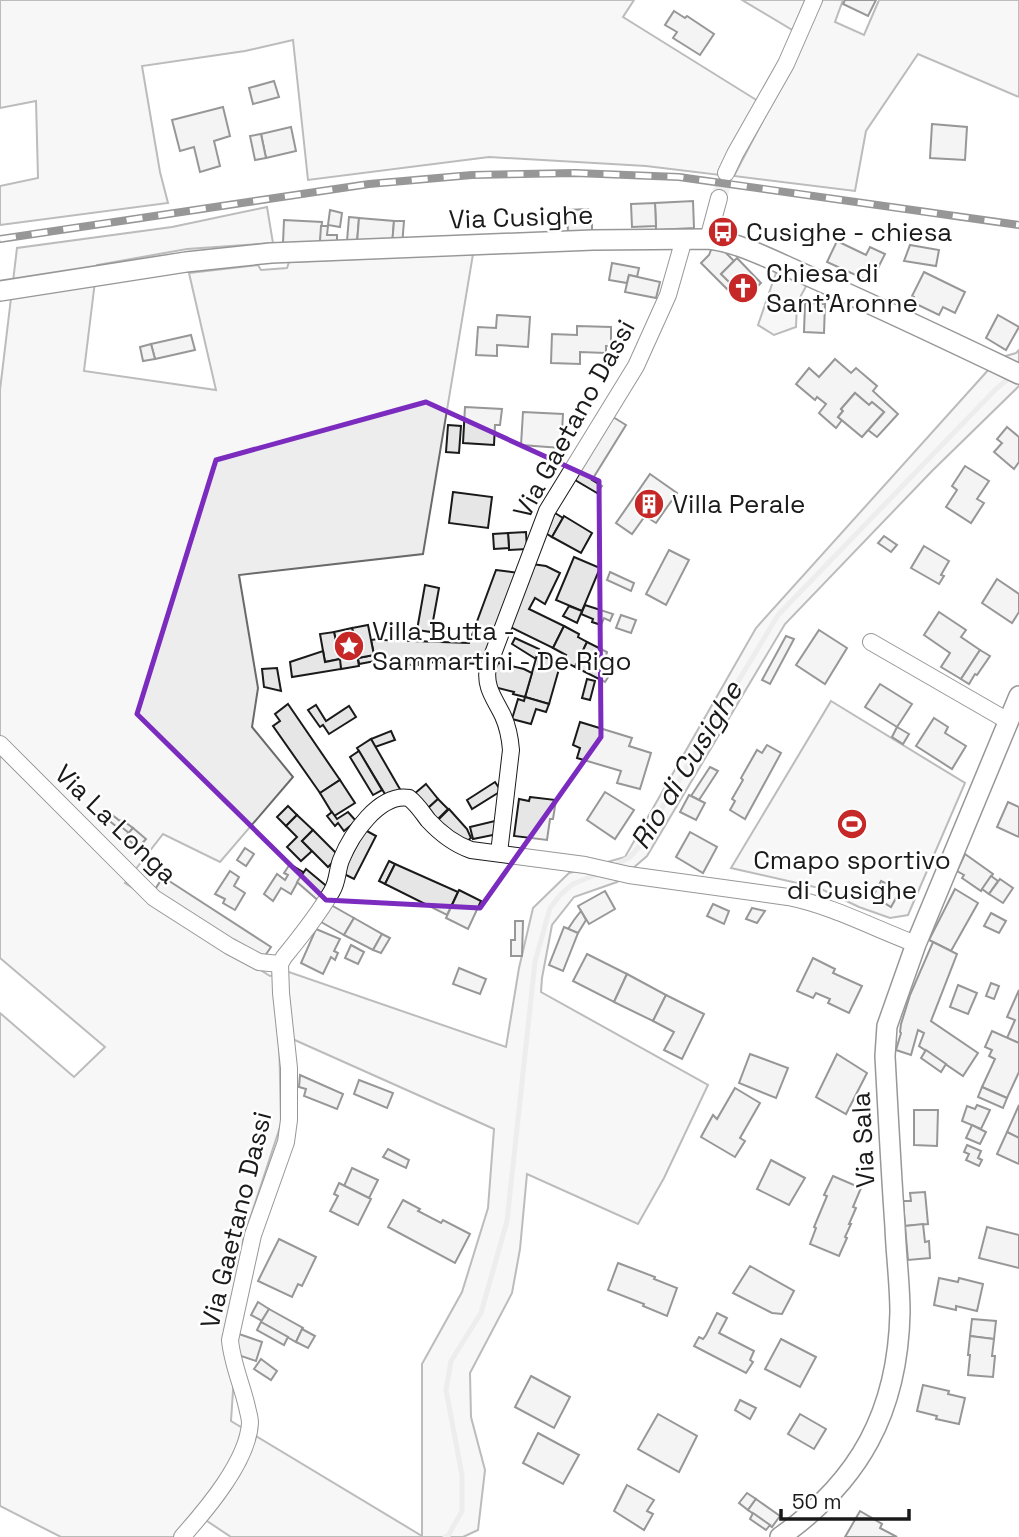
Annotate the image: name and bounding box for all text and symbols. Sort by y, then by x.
street label: Via Cusighe [448,197,594,237]
bus stop icon: Cusighe - chiesa [706,215,740,249]
place label: Cusighe - chiesa [746,215,952,249]
place label: Chiesa di Sant'Aronne [766,256,918,320]
church icon: Chiesa di Sant'Aronne [726,271,760,305]
street label: Via Gaetano Dassi [505,314,643,524]
building icon: Villa Perale [632,487,666,521]
place label: Villa Perale [672,487,806,521]
place label: Villa Butta - Sammartini - De Rigo [372,614,632,678]
place icon: Villa Butta - Sammartini - De Rigo [332,629,366,663]
water label: Rio di Cusighe [622,673,751,856]
street label: Via La Longa [47,757,185,891]
sports icon: Cmapo sportivo di Cusighe [835,807,869,841]
place label: Cmapo sportivo di Cusighe [753,843,951,907]
street label: Via Sala [844,1091,882,1189]
street label: Via Gaetano Dassi [193,1108,279,1332]
scale bar [781,1478,909,1522]
text: 50 m [792,1488,842,1515]

